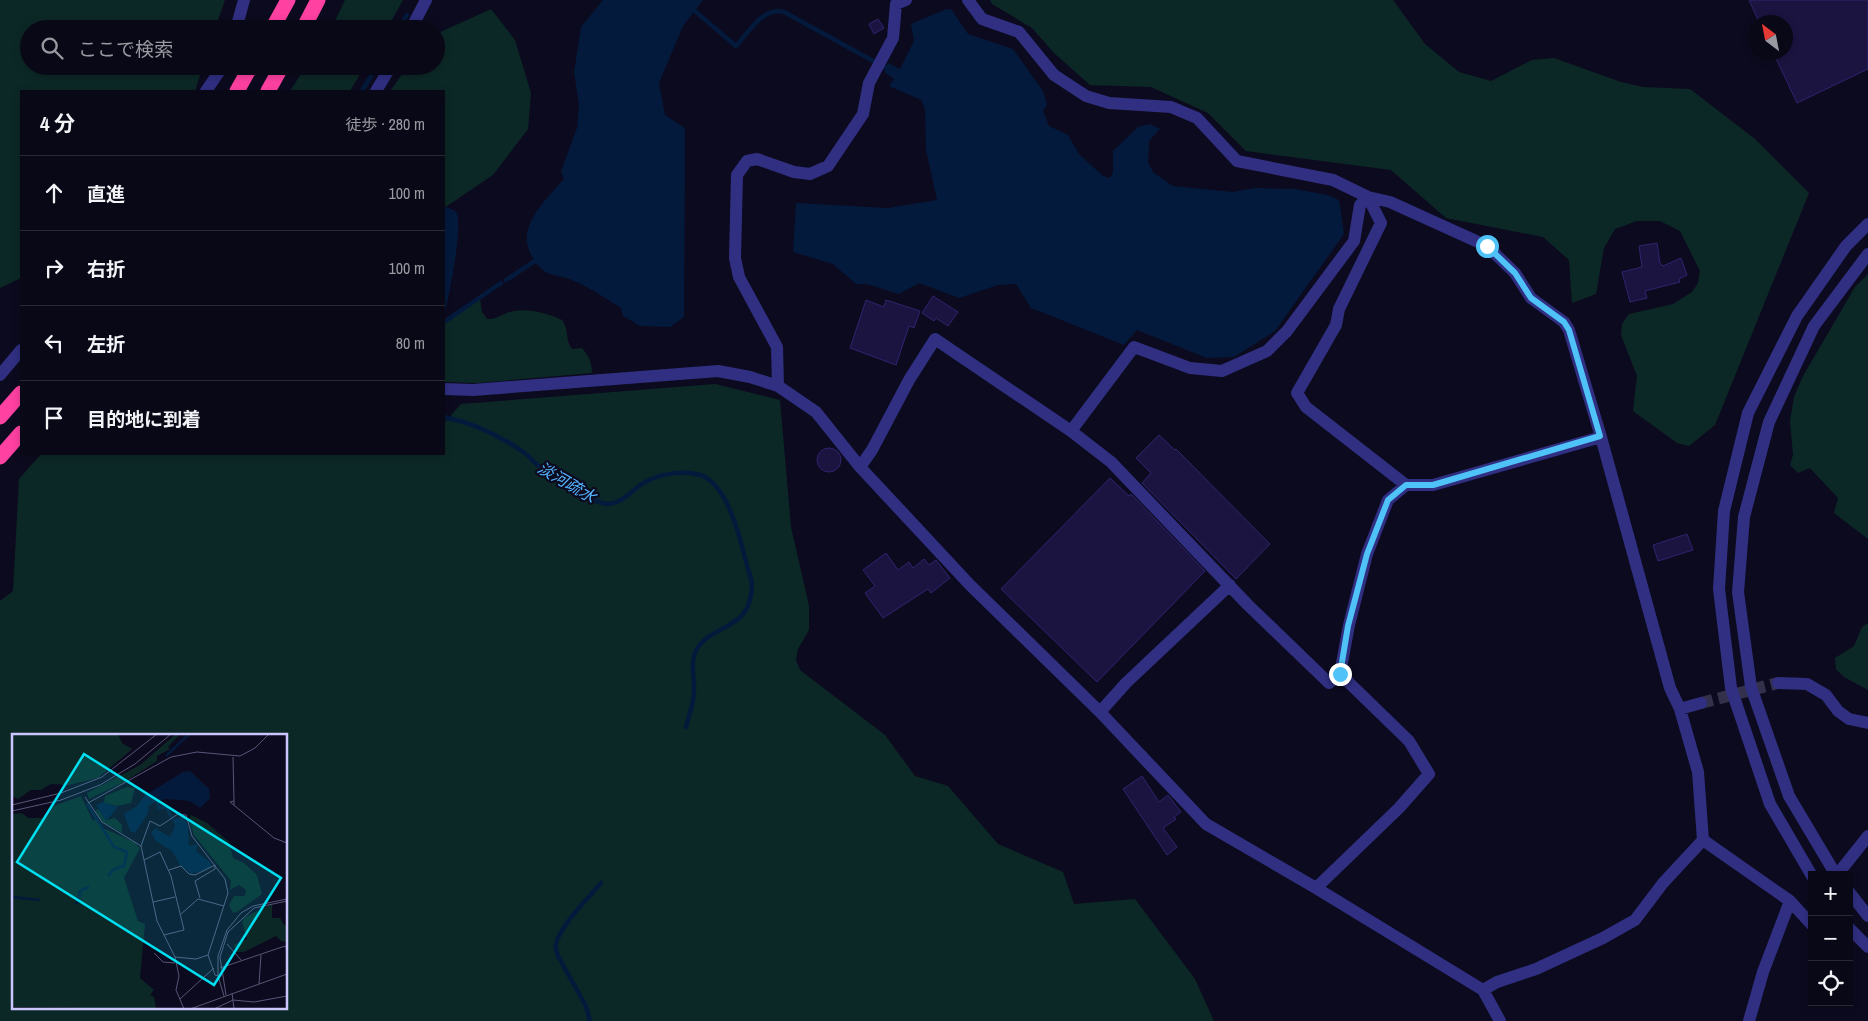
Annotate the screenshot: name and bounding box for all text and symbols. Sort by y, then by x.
north arrow [1748,15,1793,60]
search box [20,20,445,75]
icon: search [38,34,66,62]
text: ここで検索 [78,36,173,62]
text: 4 分 [40,109,75,138]
text: 徒歩 · 280 m [346,113,425,135]
icon: ahead [40,179,68,207]
text: 直進 [87,181,125,207]
text: 100 m [389,182,425,204]
route start [1476,235,1499,258]
icon: right [40,254,68,282]
text: 右折 [87,256,125,282]
text: 100 m [389,257,425,279]
icon: left [40,329,68,357]
text: 左折 [87,331,125,357]
text: 80 m [396,332,425,354]
icon: arrive [40,404,68,432]
text: 目的地に到着 [87,406,201,432]
water label: 淡河疏水 [534,456,602,509]
route end [1329,663,1352,686]
inset map [12,734,288,1008]
map controls [1808,871,1853,1006]
button: + [1808,871,1853,916]
button: − [1808,916,1853,961]
button: locate [1808,961,1853,1006]

